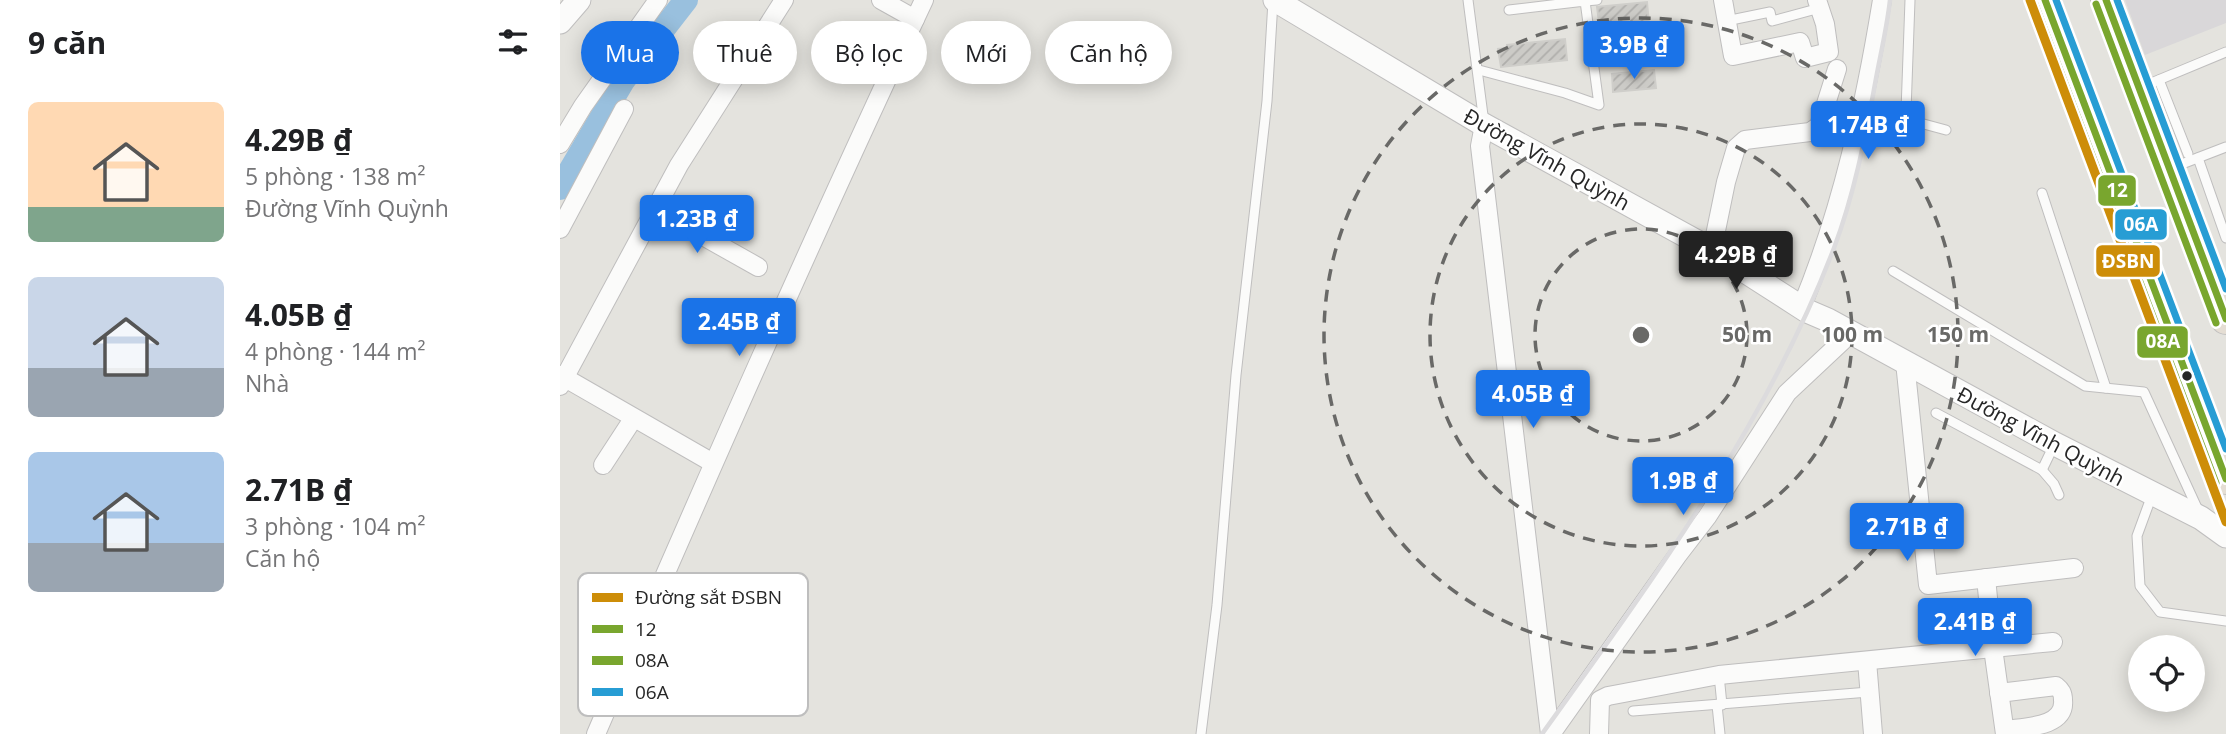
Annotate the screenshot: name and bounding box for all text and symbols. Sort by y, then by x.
chip: Mua [581,21,679,84]
chip: Thuê [693,21,797,84]
chip: Bộ lọc [811,21,927,84]
chip: Mới [941,21,1031,84]
chip: Căn hộ [1045,21,1172,84]
text: 9 căn [28,22,106,63]
pin: 3.9B ₫ [1577,22,1691,81]
icon: filters [494,23,532,61]
text: 3.9B ₫ [1599,28,1669,60]
street label: Đường Vĩnh Quỳnh [1459,102,1635,216]
pin: 1.74B ₫ [1803,102,1933,161]
text: 1.74B ₫ [1827,108,1909,140]
text: 4.29B ₫ [245,119,352,160]
icon: home [84,130,168,214]
text: 5 phòng · 138 m² [245,160,425,192]
line badge: 12 [2097,174,2137,207]
text: 12 [2106,177,2128,203]
text: Đường Vĩnh Quỳnh [245,192,449,224]
pin: 1.23B ₫ [632,196,762,255]
text: 1.23B ₫ [656,202,738,234]
line badge: 06A [2114,208,2168,241]
text: 06A [2124,211,2159,237]
pin: 4.29B ₫ [1671,232,1801,291]
text: 4.29B ₫ [1695,238,1777,270]
line badge: ĐSBN [2095,244,2161,278]
text: ĐSBN [2102,248,2154,274]
text: 4.05B ₫ [245,294,352,335]
pin: 2.45B ₫ [674,298,804,358]
icon: home [84,305,168,389]
text: 2.45B ₫ [698,305,780,337]
text: 50 m [1722,320,1772,348]
text: 100 m [1821,320,1883,348]
text: 150 m [1927,320,1989,348]
centre of rings [1629,323,1653,347]
line badge: 08A [2136,325,2189,359]
text: 08A [2146,328,2181,354]
text: 4 phòng · 144 m² [245,335,425,367]
text: Nhà [245,367,289,399]
unlabelled marker [2180,369,2194,383]
pin: 4.05B ₫ [1468,370,1598,430]
text: 4.05B ₫ [1492,377,1574,409]
street label: Đường Vĩnh Quỳnh [1952,380,2130,492]
pin: 1.9B ₫ [1626,458,1740,517]
text: 1.9B ₫ [1648,464,1718,496]
text: 2.71B ₫ [245,469,352,510]
icon: home [84,480,168,564]
pin: 2.71B ₫ [1842,504,1972,563]
text: 3 phòng · 104 m² [245,510,425,542]
text: 2.71B ₫ [1866,510,1948,542]
text: Căn hộ [245,542,320,574]
legend [578,573,808,716]
text: Đường sắt ĐSBN [635,584,782,610]
pin: 2.41B ₫ [1910,598,2040,658]
text: 2.41B ₫ [1934,605,2016,637]
text: 12 [635,616,657,642]
map controls [2128,635,2205,712]
button: locate [2128,635,2205,712]
text: 08A [635,647,669,673]
text: 06A [635,679,669,705]

